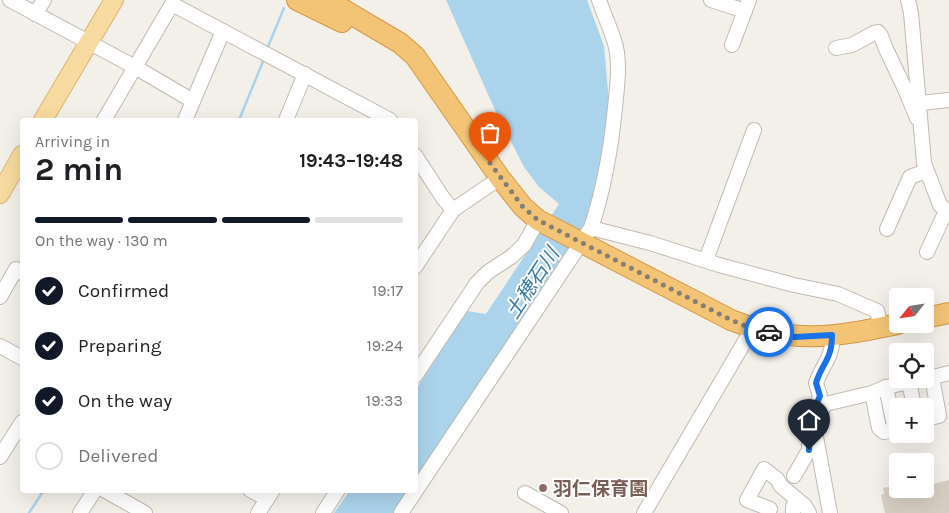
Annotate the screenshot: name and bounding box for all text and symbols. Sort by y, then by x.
pin [469,112,511,163]
icon: bag [476,119,504,147]
text: Arriving in [35,132,110,151]
text: 19:43–19:48 [299,150,403,172]
text: 2 min [35,151,123,188]
text: On the way · 130 m [35,231,168,250]
water label: 土穂石川 [501,242,565,323]
icon: check [35,277,63,305]
text: Confirmed [78,280,169,302]
text: 19:17 [372,281,403,300]
north arrow [889,288,934,332]
map controls [889,288,934,498]
courier [744,307,794,357]
icon: car [755,318,783,346]
icon: check [35,332,63,360]
text: Preparing [78,335,161,357]
text: 19:24 [367,336,403,355]
button: locate [889,343,934,388]
icon: check [35,387,63,415]
text: On the way [78,390,172,412]
text: 19:33 [366,391,403,410]
button: + [889,398,934,443]
pin [788,399,830,450]
icon: home [795,406,823,434]
text: Delivered [78,445,158,467]
button: − [889,453,934,498]
place label: 羽仁保育園 [553,478,648,500]
marker: 羽仁保育園 [537,482,549,494]

